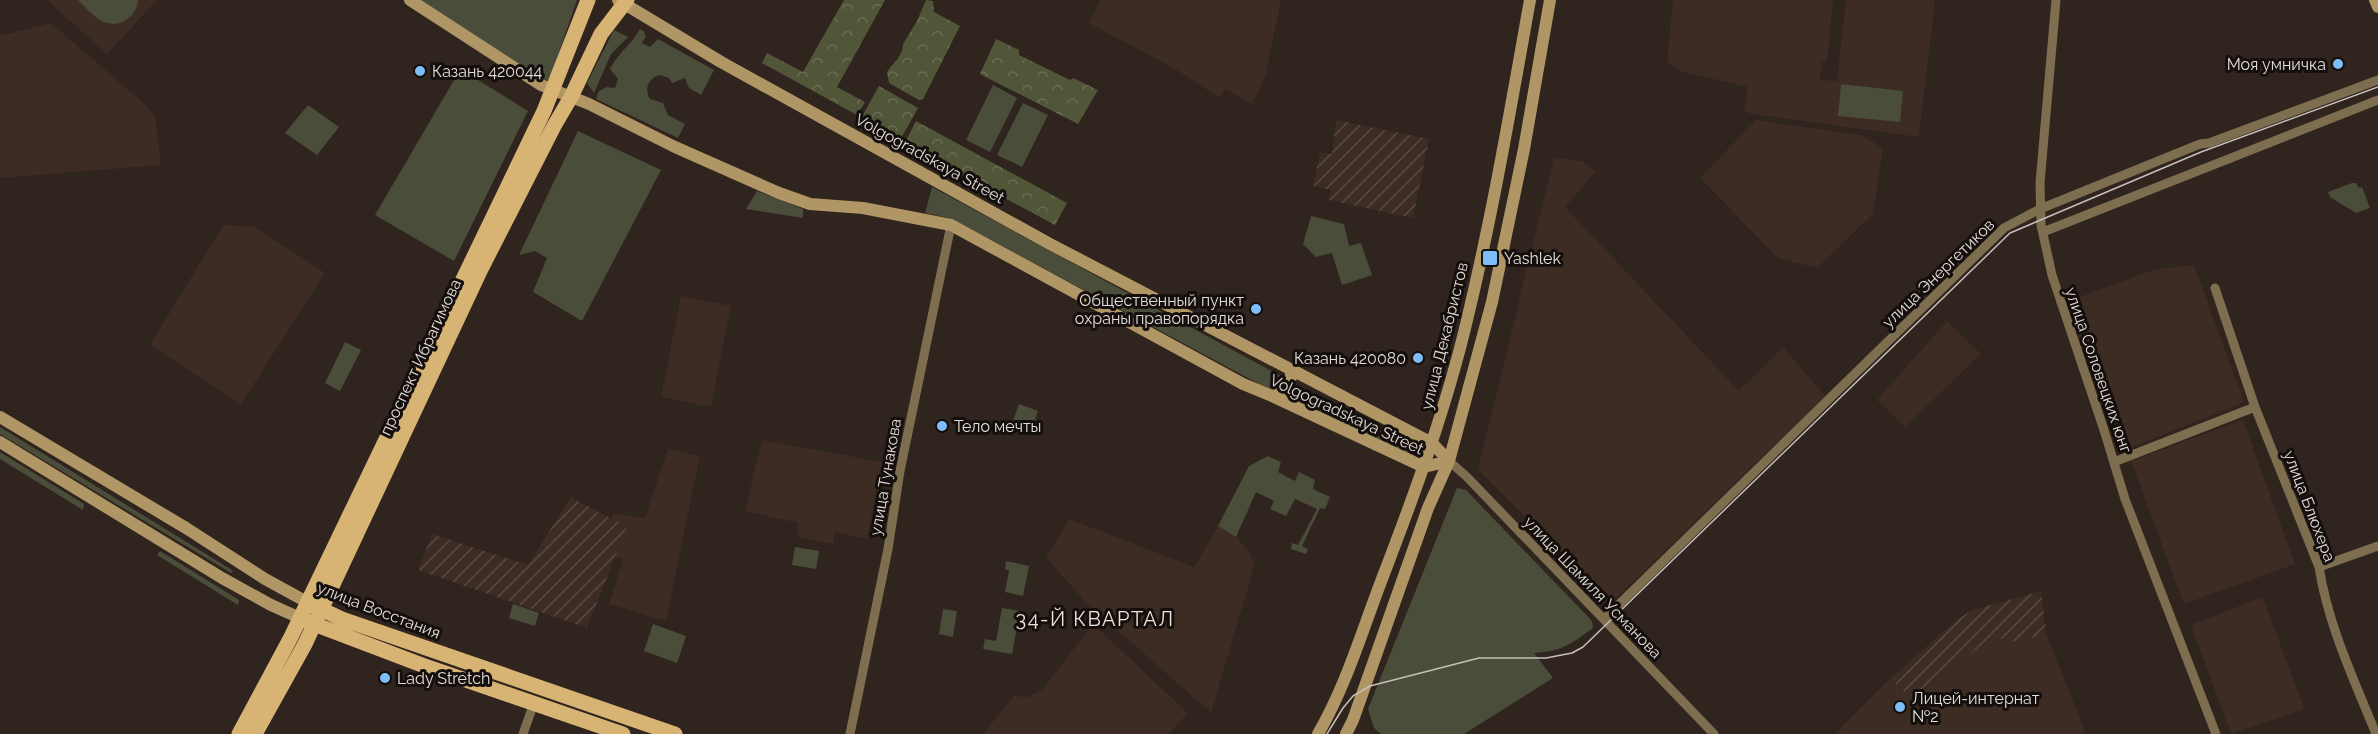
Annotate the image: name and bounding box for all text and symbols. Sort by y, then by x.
place label: Моя умничка [2227,55,2326,74]
marker: Моя умничка [2331,57,2345,71]
place label: Казань 420044 [432,62,543,81]
marker: Казань 420044 [413,64,427,78]
street label: Volgogradskaya Street [852,110,1008,208]
street label: улица Энергетиков [1878,215,1998,332]
marker: Yashlek [1481,249,1499,267]
place label: Yashlek [1504,249,1561,268]
street label: улица Декабристов [1417,260,1472,412]
street label: проспект Ибрагимова [376,276,465,438]
street label: улица Соловецких юнг [2061,285,2136,456]
place label: Общественный пункт охраны правопорядка [1075,291,1244,328]
marker: Общественный пункт охраны правопорядка [1249,302,1263,316]
place label: Казань 420080 [1294,349,1406,368]
marker: Казань 420080 [1411,351,1425,365]
street label: Volgogradskaya Street [1267,370,1427,459]
street label: улица Тунакова [866,417,905,537]
place label: Тело мечты [954,417,1041,436]
marker: Тело мечты [935,419,949,433]
street label: улица Блюхера [2280,448,2339,564]
street label: улица Шамиля Усманова [1520,512,1666,662]
street label: улица Восстания [315,578,443,643]
district label: 34-Й КВАРТАЛ [1016,607,1174,631]
place label: Lady Stretch [397,669,490,688]
marker: Lady Stretch [378,671,392,685]
place label: Лицей-интернат №2 [1912,689,2040,726]
marker: Лицей-интернат №2 [1893,700,1907,714]

